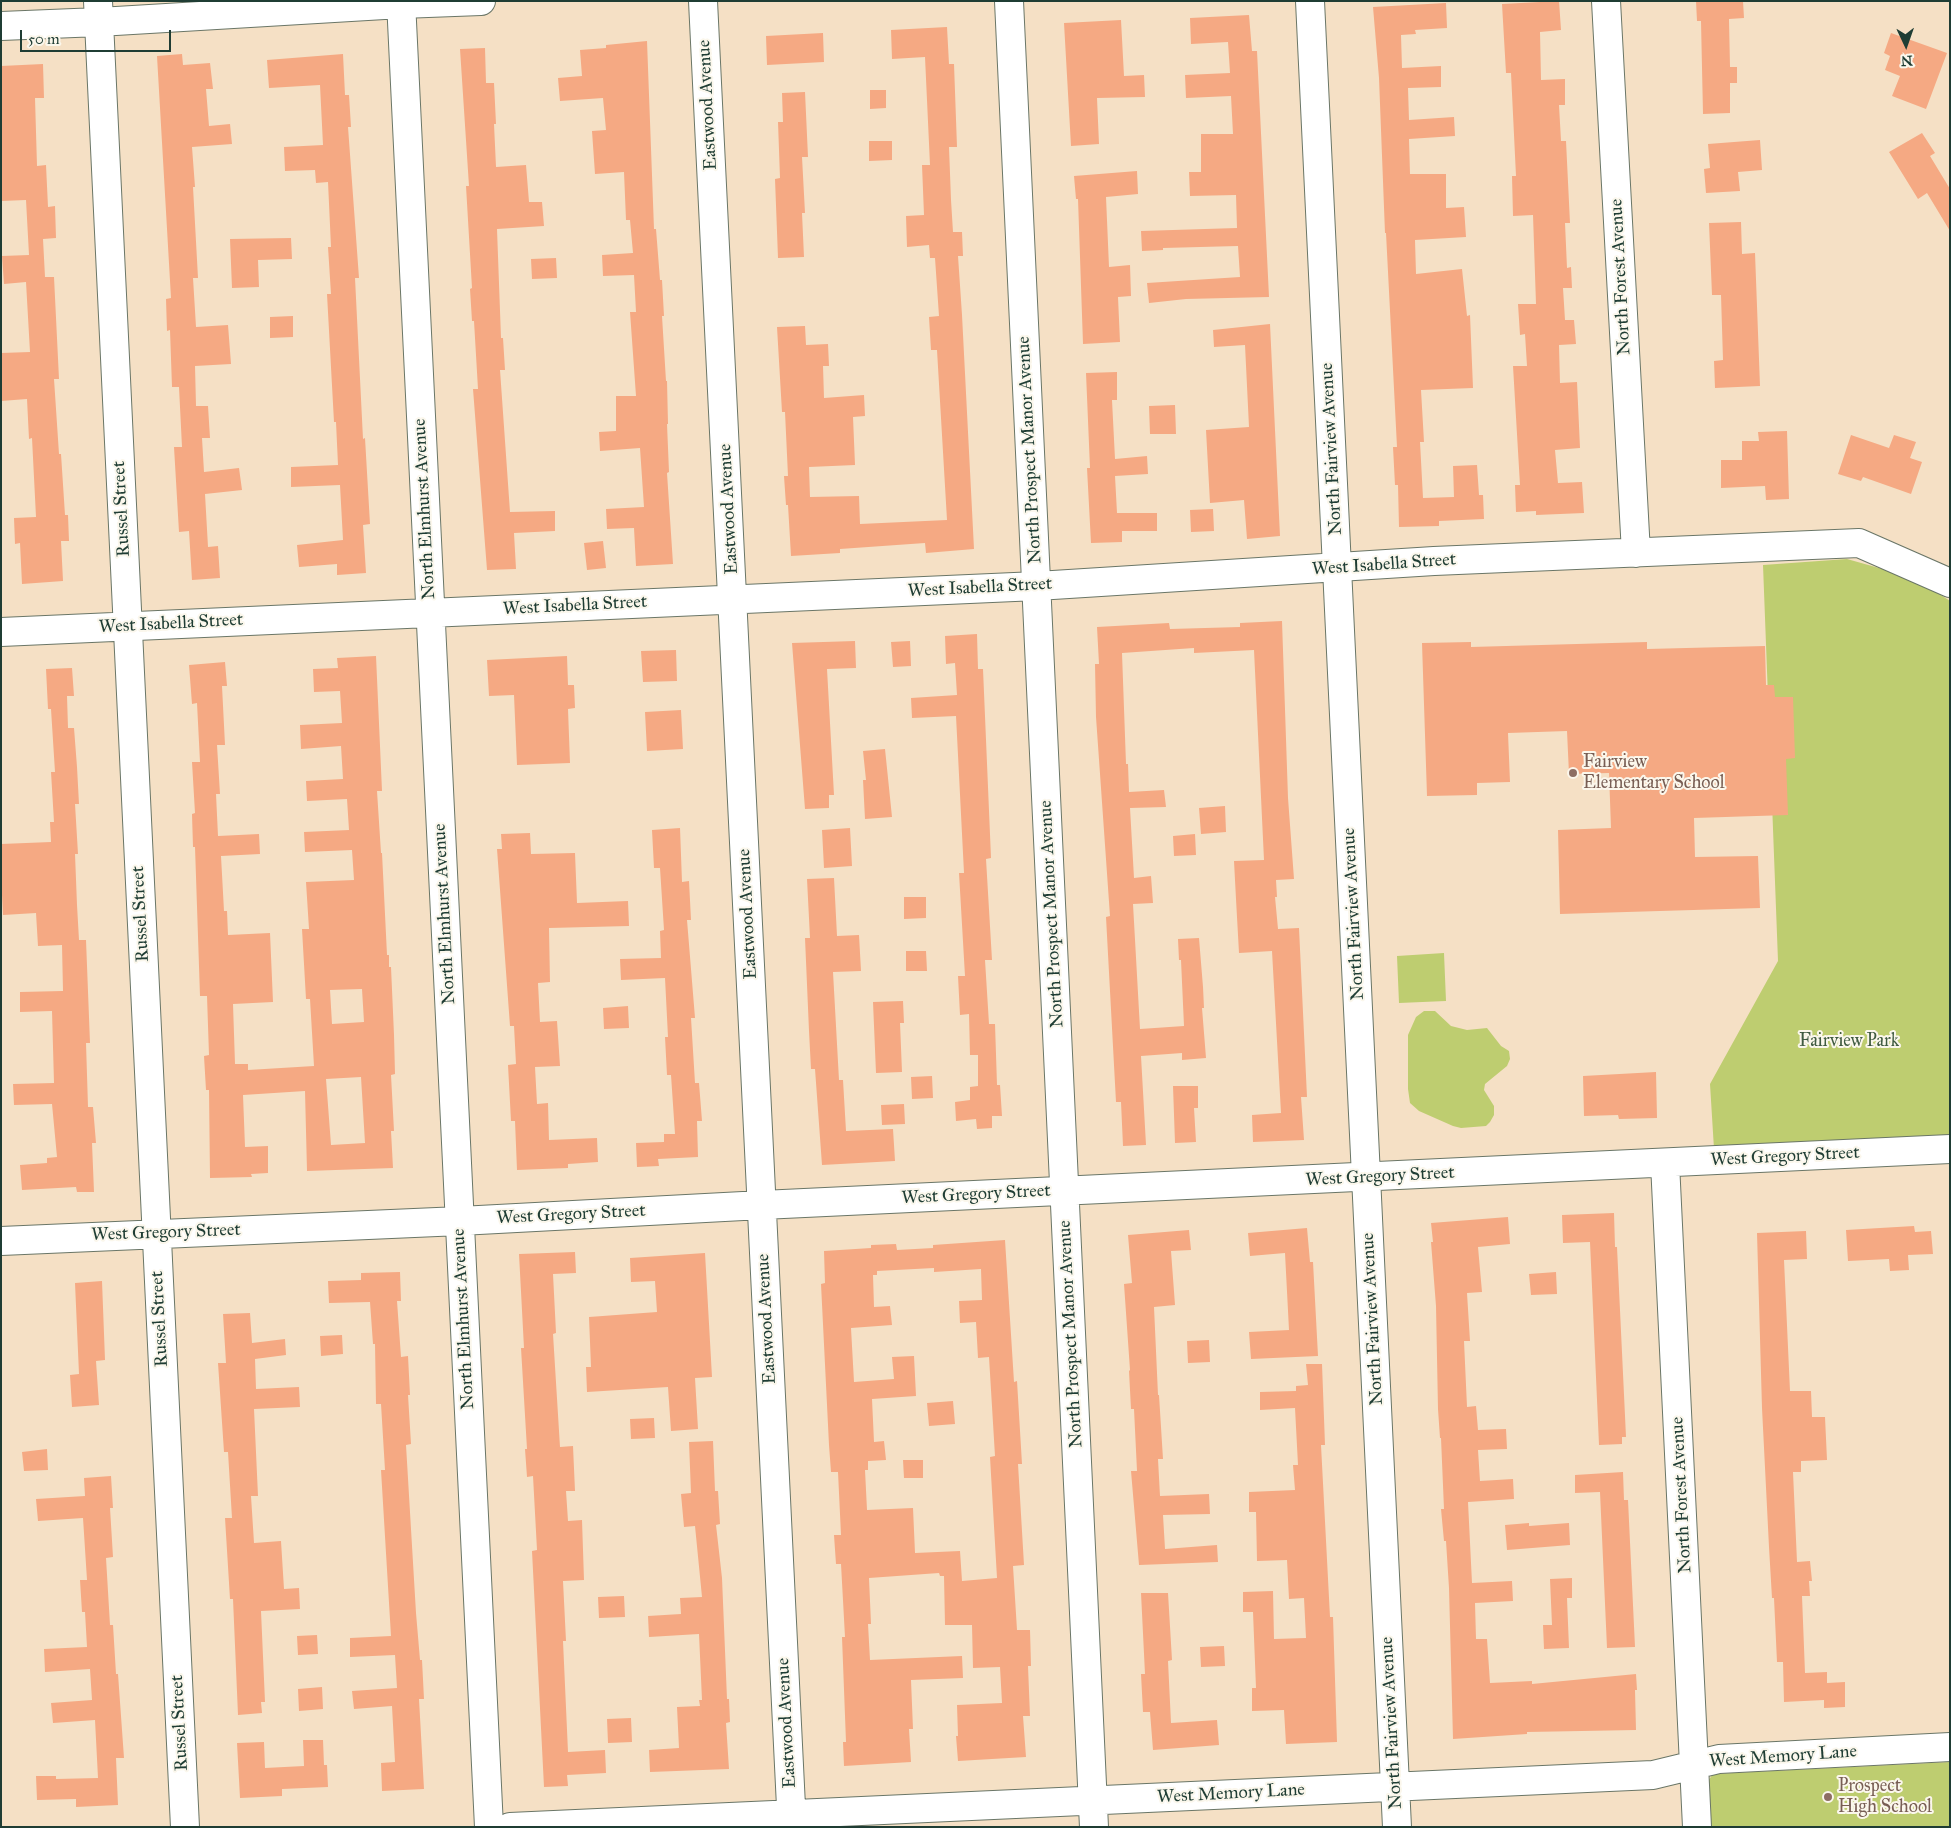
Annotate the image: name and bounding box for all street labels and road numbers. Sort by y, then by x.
street label: Eastwood Avenue [694,39,722,171]
street label: North Forest Avenue [1606,198,1636,356]
street label: North Prospect Manor Avenue [1013,336,1047,564]
street label: North Fairview Avenue [1317,362,1347,536]
street label: North Elmhurst Avenue [409,418,441,600]
street label: Eastwood Avenue [715,443,743,575]
street label: Russel Street [109,460,135,558]
street label: West Isabella Street [1311,549,1457,581]
street label: West Isabella Street [907,573,1053,603]
street label: West Isabella Street [502,591,648,621]
street label: West Isabella Street [98,609,244,639]
street label: North Prospect Manor Avenue [1035,800,1069,1028]
street label: North Elmhurst Avenue [429,823,461,1005]
street label: North Fairview Avenue [1339,827,1369,1001]
street label: Eastwood Avenue [734,848,762,980]
street label: Russel Street [128,865,154,963]
street label: West Gregory Street [1710,1142,1860,1172]
street label: West Gregory Street [1305,1162,1455,1192]
street label: West Gregory Street [901,1180,1051,1210]
street label: West Gregory Street [496,1200,646,1230]
street label: West Gregory Street [91,1220,241,1246]
street label: North Prospect Manor Avenue [1054,1220,1088,1448]
street label: North Elmhurst Avenue [448,1228,480,1410]
street label: North Fairview Avenue [1358,1232,1388,1406]
street label: Eastwood Avenue [753,1253,781,1385]
street label: Russel Street [147,1270,173,1368]
street label: North Forest Avenue [1667,1416,1697,1574]
street label: North Fairview Avenue [1377,1636,1407,1810]
street label: Eastwood Avenue [773,1657,801,1789]
street label: Russel Street [167,1674,193,1772]
street label: West Memory Lane [1708,1741,1858,1773]
street label: West Memory Lane [1157,1779,1305,1809]

